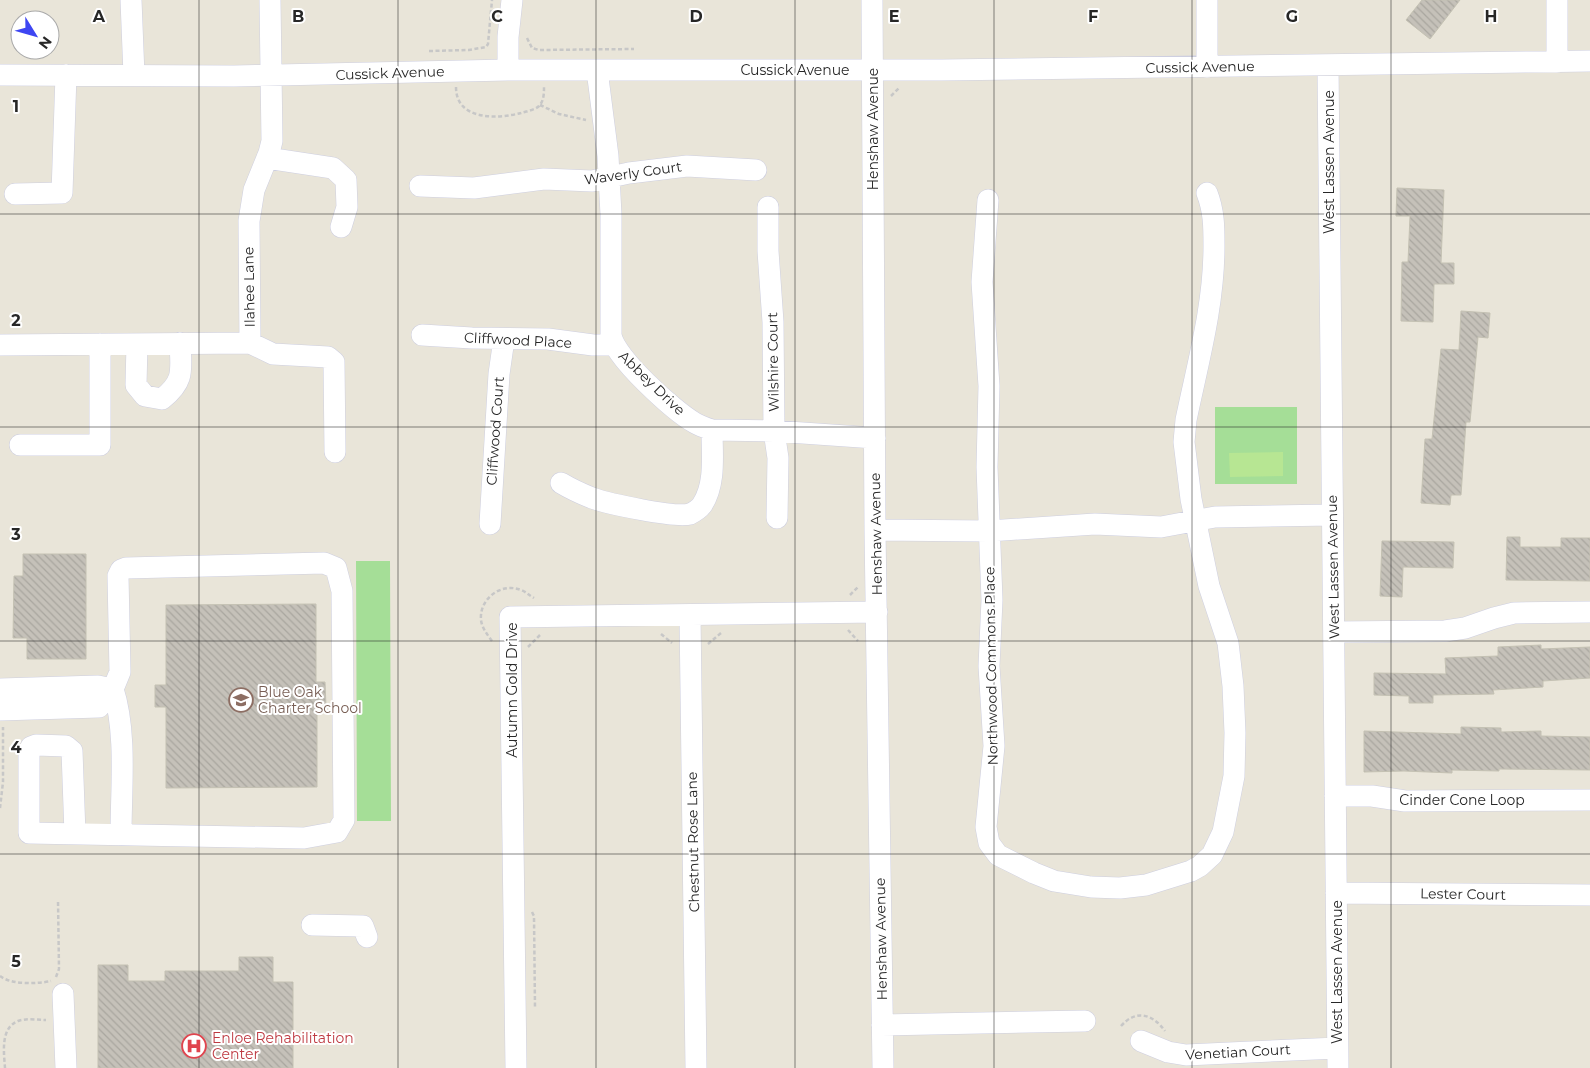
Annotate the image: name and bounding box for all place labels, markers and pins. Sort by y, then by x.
place label: Blue Oak Charter School [258,683,362,717]
school or university icon: Blue Oak Charter School [228,687,254,713]
place label: Enloe Rehabilitation Center [212,1029,354,1063]
hospital icon: Enloe Rehabilitation Center [181,1033,207,1059]

